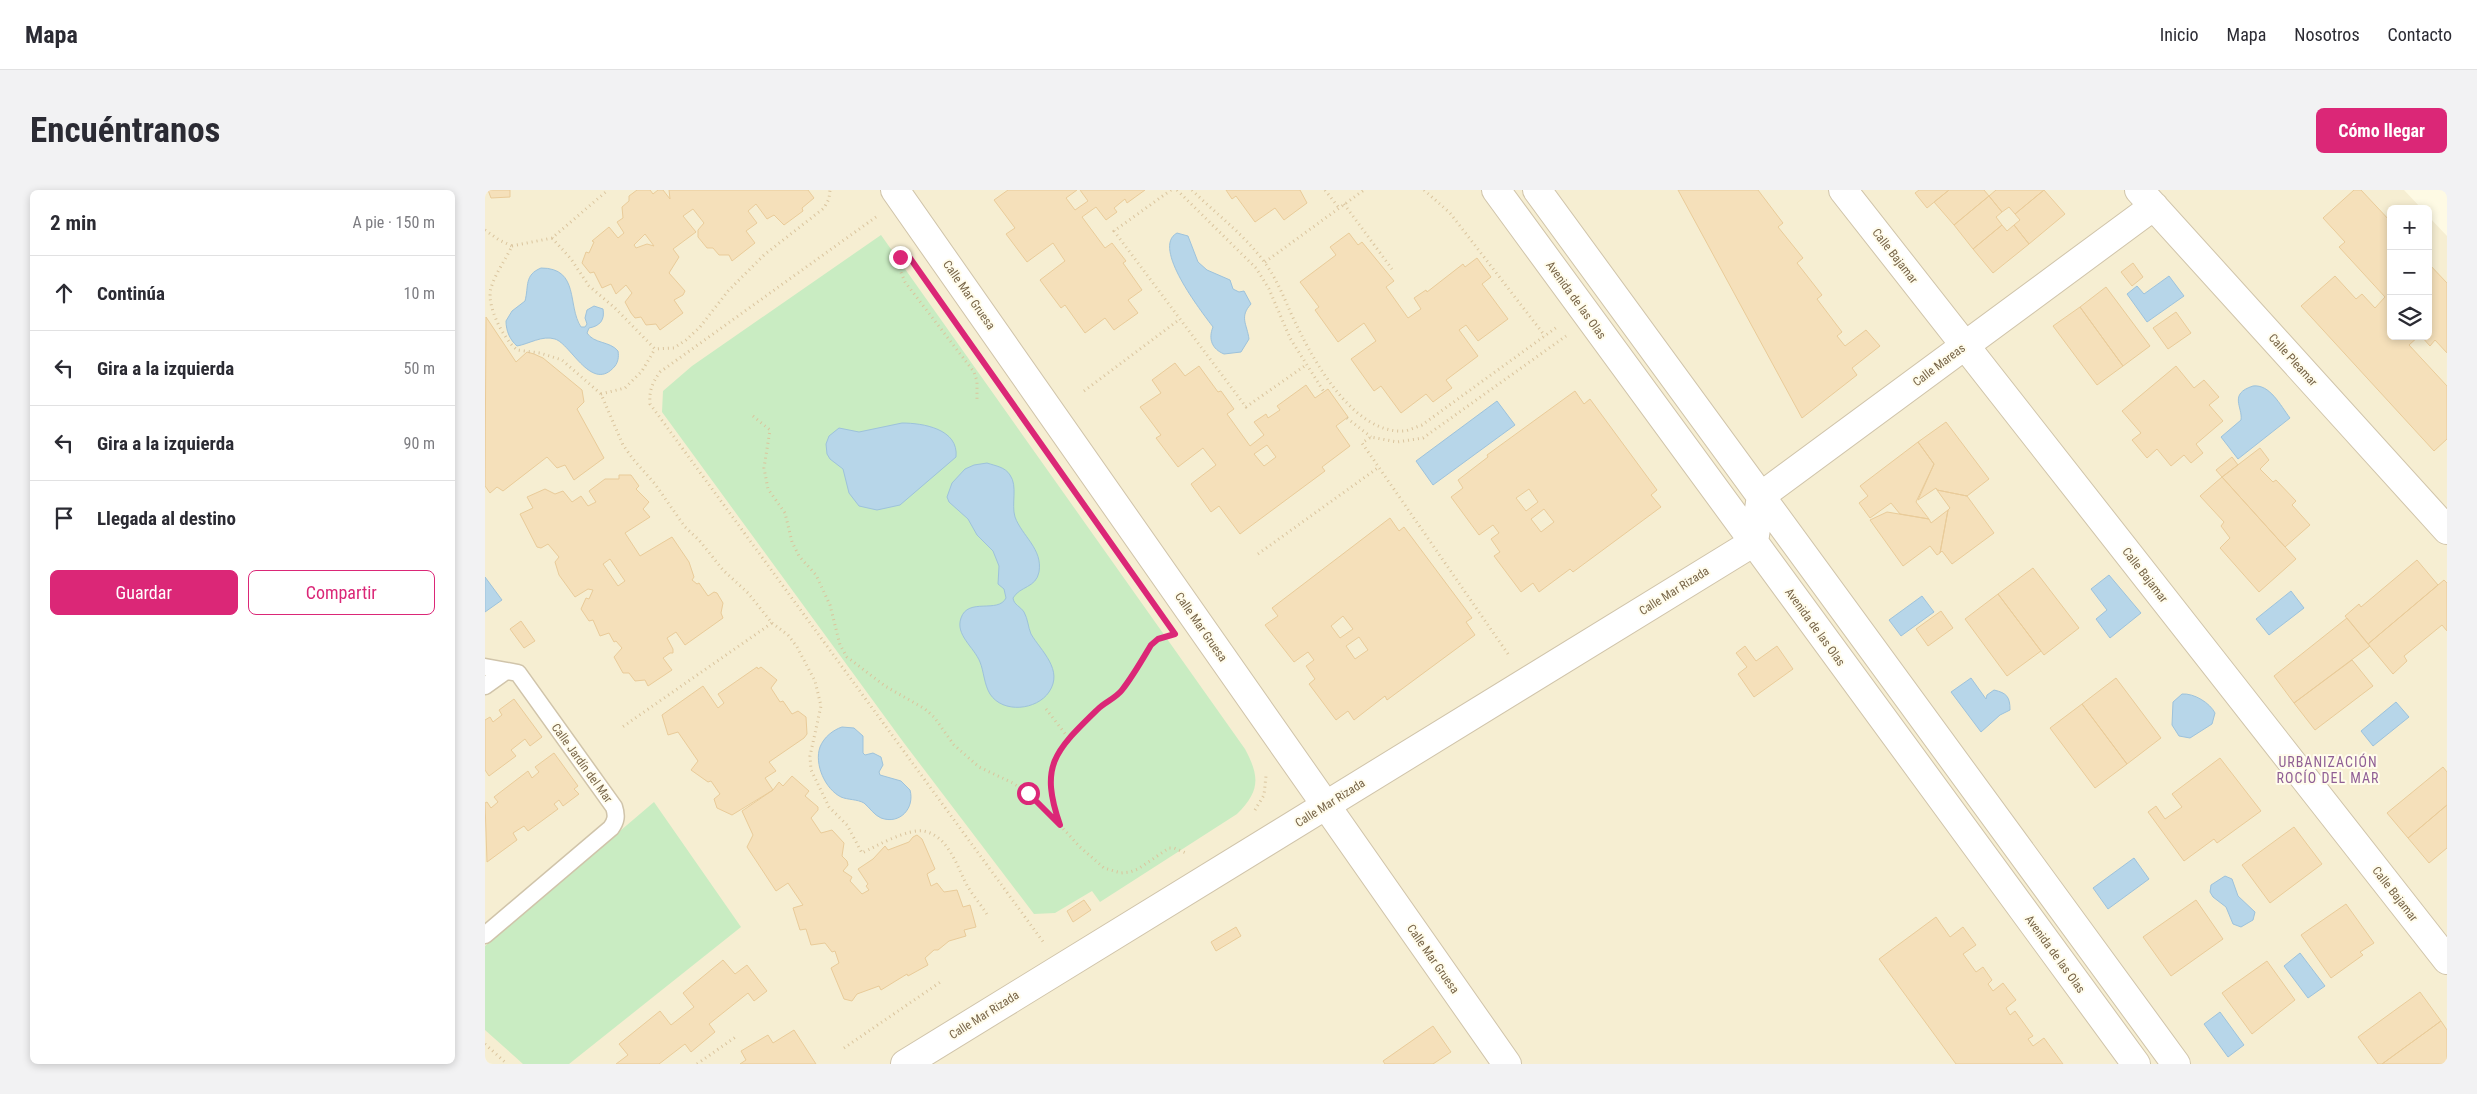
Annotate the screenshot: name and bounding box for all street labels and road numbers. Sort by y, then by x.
street label: Calle Bajamar [1869,226,1921,286]
street label: Calle Mar Gruesa [940,258,998,332]
street label: Avenida de las Olas [1543,258,1609,342]
street label: Calle Pleamar [2266,331,2320,389]
street label: Calle Mareas [1910,341,1968,389]
street label: Calle Bajamar [2119,545,2171,605]
street label: Calle Mar Rizada [1637,564,1712,618]
street label: Avenida de las Olas [1782,585,1848,669]
street label: Calle Mar Gruesa [1172,590,1230,664]
street label: Calle Jardín del Mar [549,721,616,806]
street label: Calle Mar Rizada [1293,776,1368,830]
street label: Calle Bajamar [2369,864,2421,924]
street label: Avenida de las Olas [2022,912,2088,996]
street label: Calle Mar Gruesa [1404,922,1462,996]
street label: Calle Mar Rizada [947,988,1022,1042]

